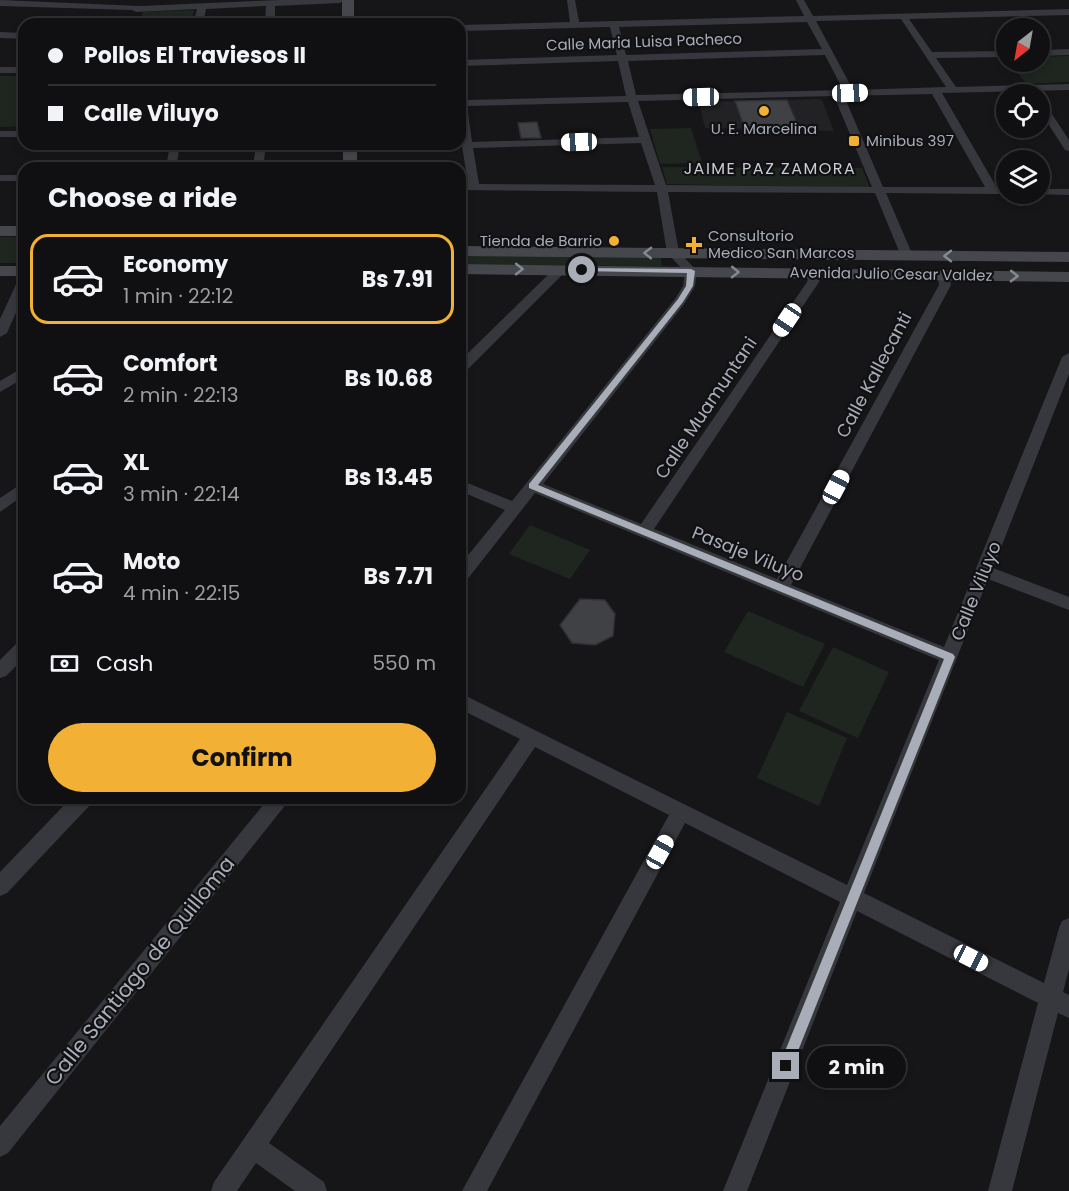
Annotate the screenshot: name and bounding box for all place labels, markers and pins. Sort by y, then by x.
marker: U. E. Marcelina [757,104,771,118]
place label: U. E. Marcelina [711,118,817,139]
place label: Minibus 397 [866,130,954,151]
marker: Minibus 397 [847,134,861,148]
place label: Consultorio Medico San Marcos [708,225,855,263]
place label: Tienda de Barrio [480,230,602,251]
marker: Tienda de Barrio [607,234,621,248]
marker: Consultorio Medico San Marcos [685,236,703,254]

